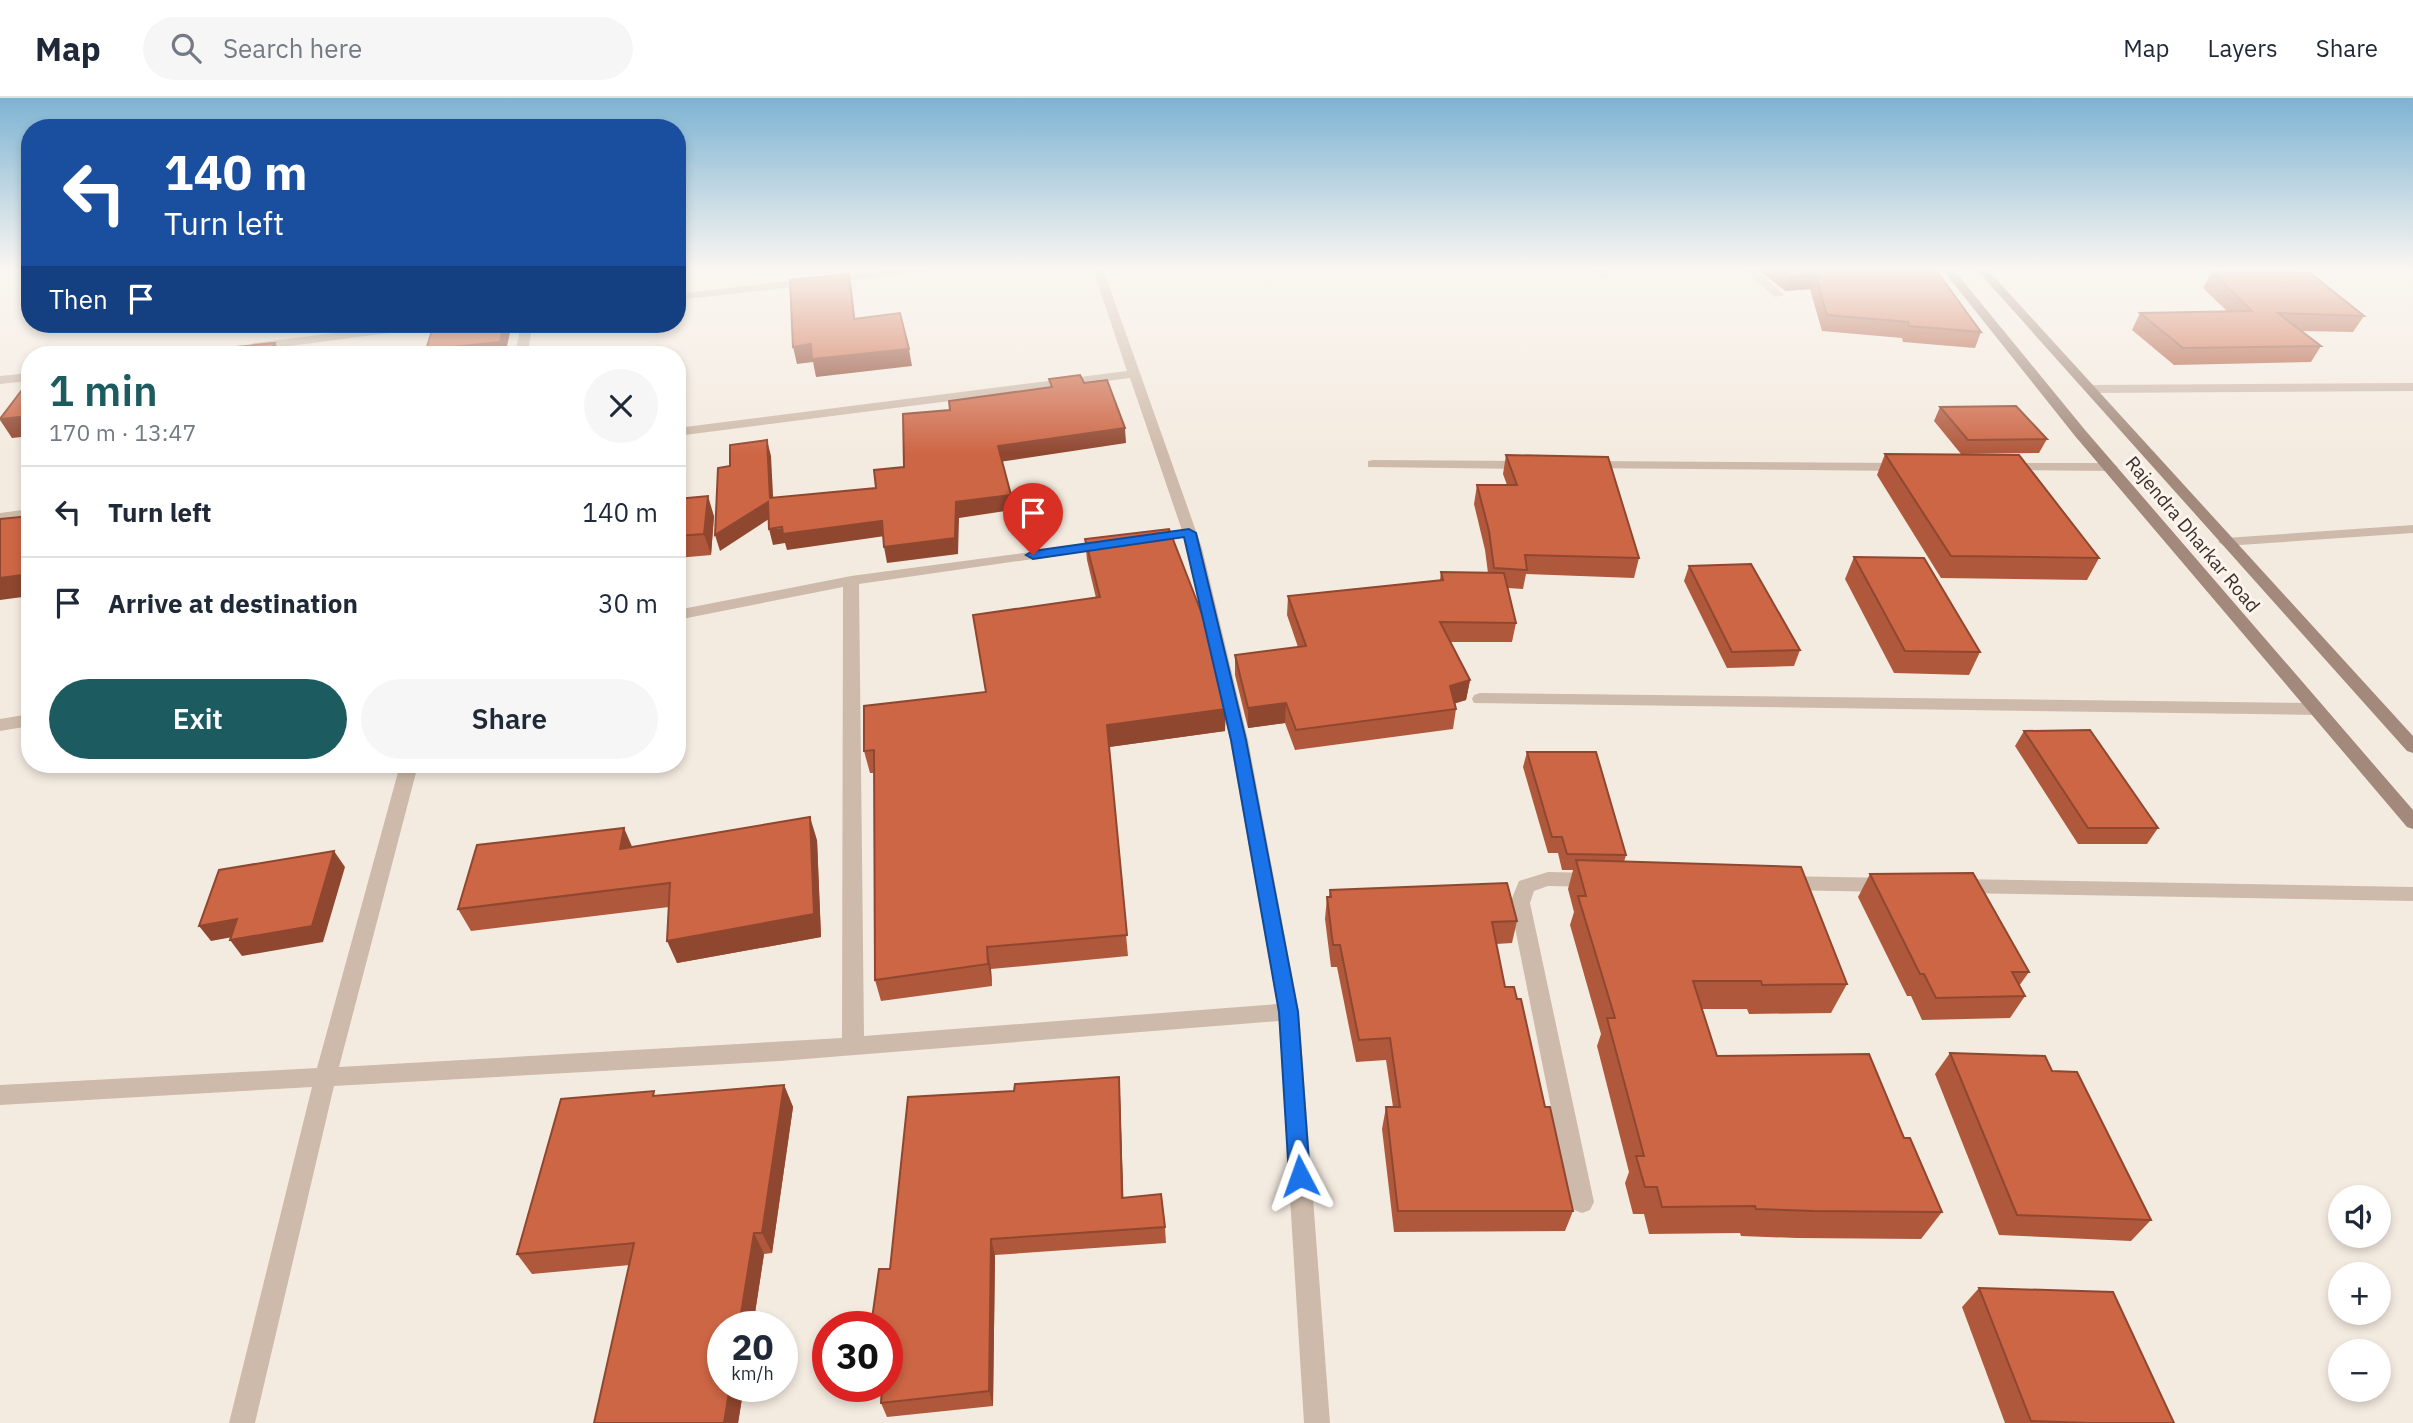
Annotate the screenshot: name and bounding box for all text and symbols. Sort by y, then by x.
search box [143,17,633,80]
text: Map [35,27,101,70]
icon: search [167,29,205,67]
text: Search here [223,31,362,65]
text: Map [2123,32,2170,64]
text: Layers [2208,32,2278,64]
text: Share [2316,32,2378,64]
text: 140 m [164,140,308,203]
icon: left [49,147,140,238]
text: Turn left [164,202,284,244]
icon: arrive [122,280,160,318]
text: Then [49,282,108,316]
text: 1 min [49,363,158,418]
button: close [584,369,658,443]
text: 170 m · 13:47 [49,417,196,447]
street label: Rajendra Dharkar Road [2121,451,2265,617]
pin [1003,483,1063,555]
icon: left [49,493,87,531]
icon: arrive [1014,494,1052,532]
text: Turn left [108,495,211,529]
text: 140 m [582,495,658,529]
icon: arrive [49,584,87,622]
text: Arrive at destination [108,586,358,620]
text: 30 m [598,586,658,620]
button: Exit [49,679,347,759]
button: Share [361,679,658,759]
position arrow [1263,1139,1337,1213]
map controls [2328,1185,2391,1402]
button: sound [2328,1185,2391,1248]
button: + [2328,1262,2391,1325]
speed limit sign: 30 [812,1311,903,1402]
text: 20 [731,1324,774,1370]
button: − [2328,1339,2391,1402]
text: km/h [731,1362,774,1385]

